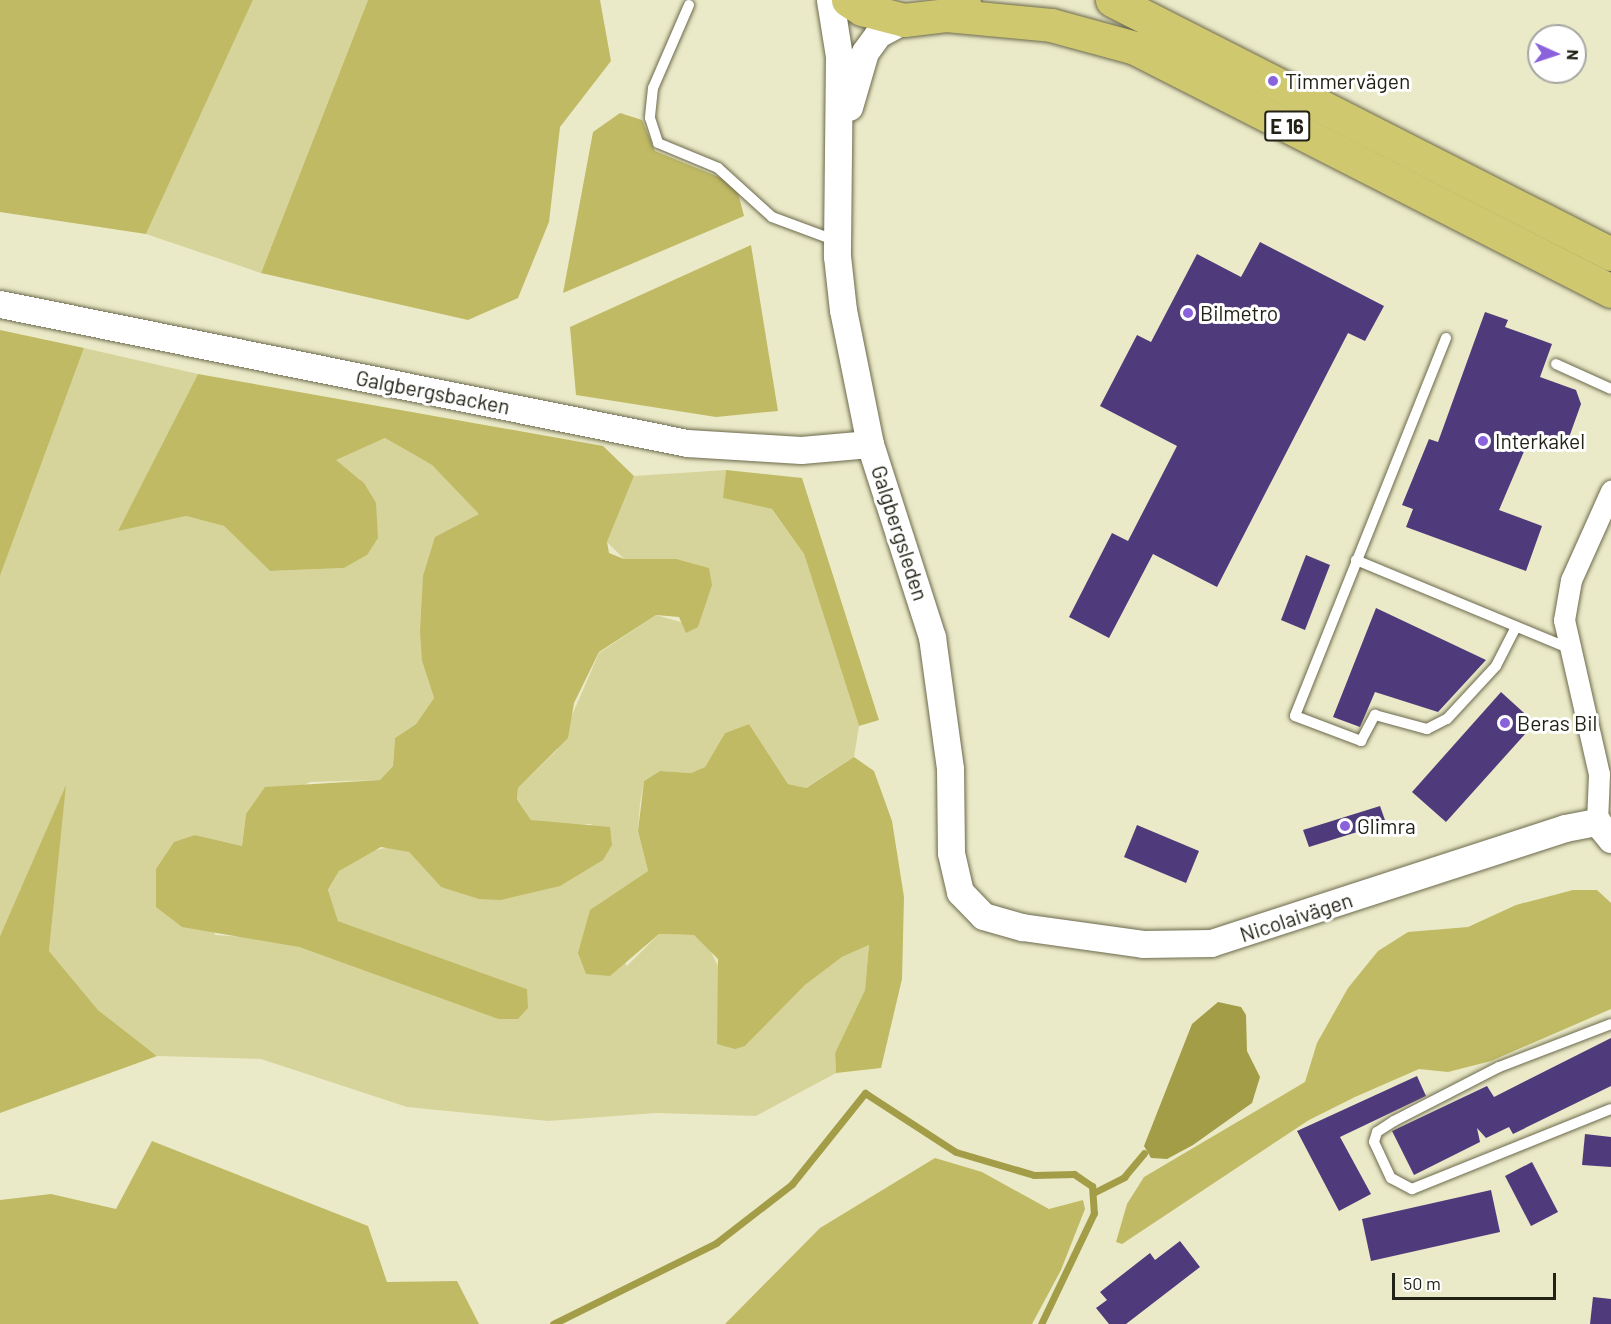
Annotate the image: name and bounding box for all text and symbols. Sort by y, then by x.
north arrow [1527,24,1587,84]
text: N [1564,49,1583,61]
place label: Timmervägen [1285,68,1410,94]
marker: Timmervägen [1266,74,1280,88]
road number: E 16 [1263,109,1311,143]
place label: Bilmetro [1200,300,1278,326]
marker: Bilmetro [1181,306,1195,320]
street label: Galgbergsbacken [354,365,512,419]
place label: Interkakel [1495,428,1585,454]
marker: Interkakel [1476,434,1490,448]
street label: Galgbergsleden [866,462,934,604]
place label: Beras Bil [1517,710,1597,736]
marker: Beras Bil [1498,716,1512,730]
place label: Glimra [1357,813,1416,839]
marker: Glimra [1338,819,1352,833]
street label: Nicolaivägen [1236,887,1356,947]
scale bar [1395,1261,1558,1299]
text: 50 m [1403,1272,1441,1294]

